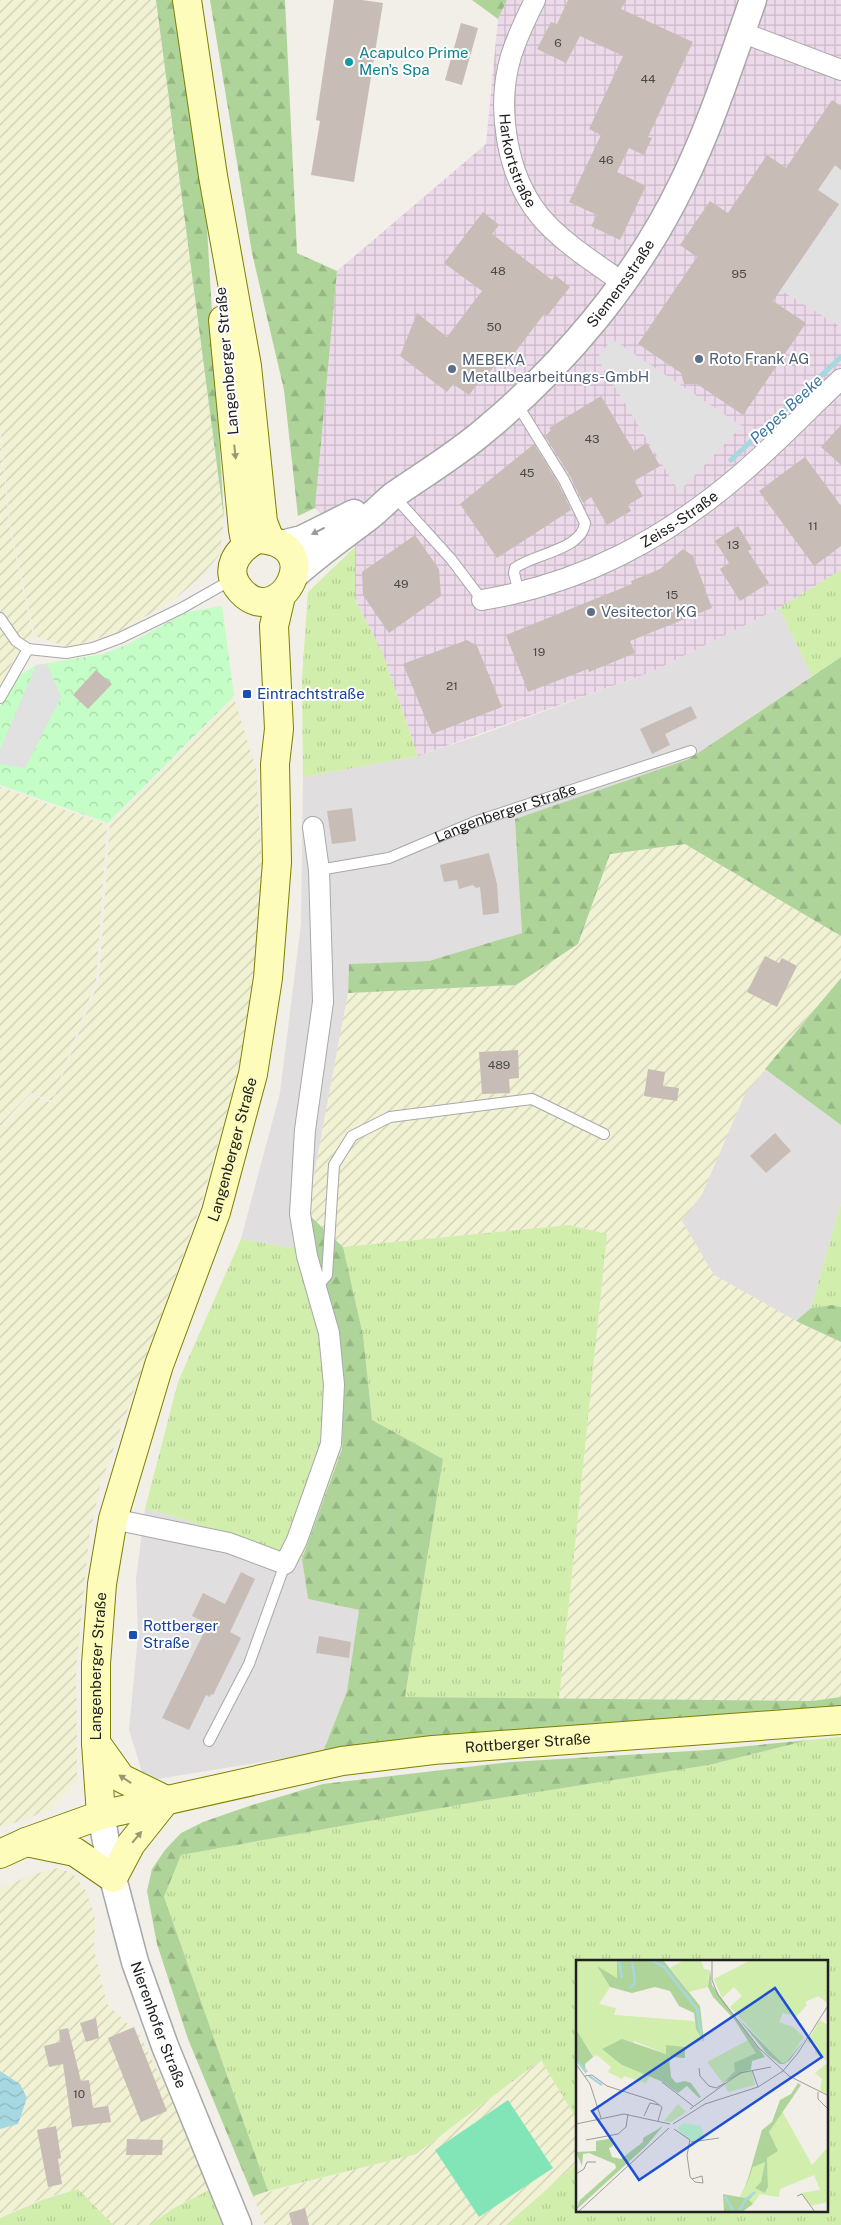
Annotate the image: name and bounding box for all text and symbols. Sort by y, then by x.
house number: 6 [554,36,562,50]
place label: Acapulco Prime Men's Spa [359,44,469,78]
marker: Acapulco Prime Men's Spa [343,56,355,68]
house number: 44 [640,72,656,86]
street label: Harkortstraße [496,113,540,211]
house number: 46 [598,153,614,167]
street label: Siemensstraße [583,236,658,331]
house number: 48 [490,264,506,278]
house number: 95 [731,267,747,281]
street label: Langenberger Straße [212,286,241,436]
house number: 50 [486,320,502,334]
place label: Roto Frank AG [709,350,809,367]
place label: MEBEKA Metallbearbeitungs-GmbH [462,351,649,385]
marker: Roto Frank AG [693,353,705,365]
marker: MEBEKA Metallbearbeitungs-GmbH [446,363,458,375]
water label: Pepes Beeke [746,371,827,448]
house number: 43 [584,432,600,446]
one-way arrow [231,444,239,460]
house number: 45 [519,466,535,480]
street label: Zeiss-Straße [637,487,721,551]
house number: 11 [808,519,818,533]
one-way arrow [310,527,325,535]
house number: 13 [727,538,739,552]
house number: 49 [393,577,409,591]
house number: 15 [666,588,679,602]
place label: Vesitector KG [601,603,697,620]
marker: Vesitector KG [585,606,597,618]
house number: 19 [533,645,545,659]
house number: 21 [446,679,458,693]
place label: Eintrachtstraße [257,685,365,702]
marker: Eintrachtstraße [241,688,253,700]
street label: Langenberger Straße [432,780,578,846]
house number: 489 [488,1058,510,1072]
street label: Langenberger Straße [204,1075,260,1224]
street label: Langenberger Straße [87,1591,109,1741]
place label: Rottberger Straße [143,1617,219,1651]
marker: Rottberger Straße [127,1629,139,1641]
street label: Rottberger Straße [464,1729,591,1756]
one-way arrow [118,1774,132,1783]
one-way arrow [131,1832,143,1844]
street label: Nierenhofer Straße [127,1959,190,2091]
inset map [576,1960,828,2212]
house number: 10 [73,2087,85,2101]

